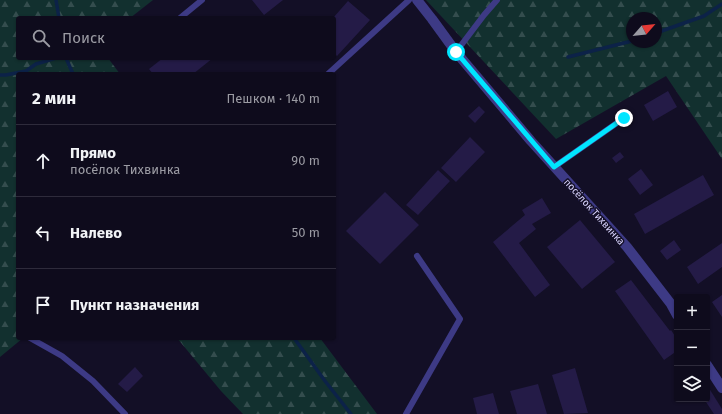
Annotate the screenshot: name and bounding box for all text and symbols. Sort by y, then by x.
north arrow [626,12,662,48]
search box [16,16,336,60]
icon: search [30,27,52,49]
text: Поиск [62,29,105,47]
route start [447,43,465,61]
text: 2 мин [32,88,76,109]
text: Пешком · 140 m [226,91,320,106]
route end [615,109,633,127]
text: Прямо [70,144,116,162]
icon: ahead [32,150,54,172]
text: 90 m [291,153,320,168]
text: посёлок Тихвинка [70,162,180,177]
street label: посёлок Тихвинка [561,176,628,248]
icon: left [32,222,54,244]
text: Налево [70,224,122,242]
text: 50 m [292,225,320,240]
icon: arrive [32,294,54,316]
map controls [674,294,710,402]
button: + [674,294,710,330]
text: Пункт назначения [70,296,199,314]
button: − [674,330,710,366]
button: layers [674,366,710,402]

